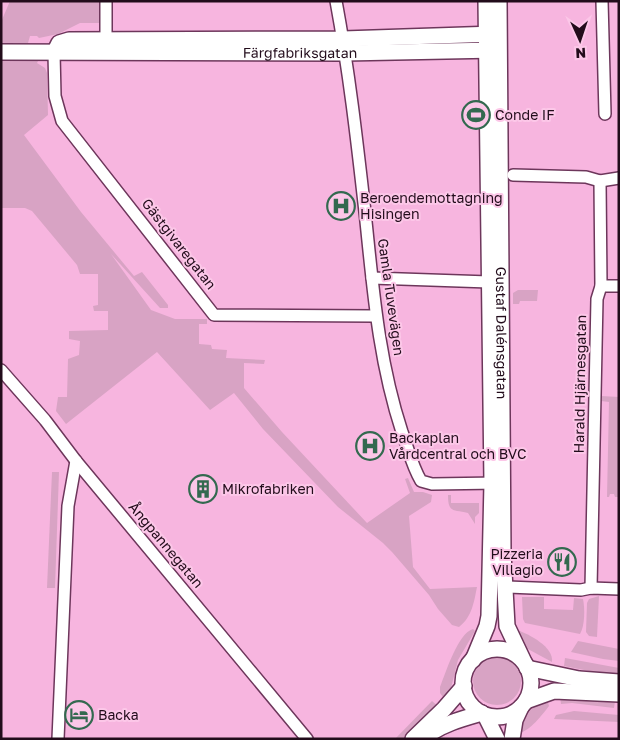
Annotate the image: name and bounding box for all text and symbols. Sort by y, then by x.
north arrow [555,15,605,65]
street label: Färgfabriksgatan [243,44,357,61]
text: N [575,45,586,62]
sports icon: Conde IF [461,100,491,130]
place label: Conde IF [495,106,555,123]
place label: Beroendemottagning Hisingen [360,189,503,222]
hospital icon: Beroendemottagning Hisingen [326,191,356,221]
street label: Gästgivaregatan [139,195,220,292]
street label: Gamla Tuvevägen [375,237,408,357]
street label: Gustaf Dalénsgatan [493,267,511,399]
street label: Harald Hjärnesgatan [570,315,589,453]
place label: Backaplan Vårdcentral och BVC [389,429,526,462]
hospital icon: Backaplan Vårdcentral och BVC [355,431,385,461]
building icon: Mikrofabriken [188,474,218,504]
place label: Mikrofabriken [222,480,314,497]
street label: Ångpannegatan [125,498,207,591]
place label: Pizzeria Villagio [490,545,543,578]
restaurant icon: Pizzeria Villagio [547,547,577,577]
hotel icon: Backa [64,700,94,730]
place label: Backa [98,706,139,723]

